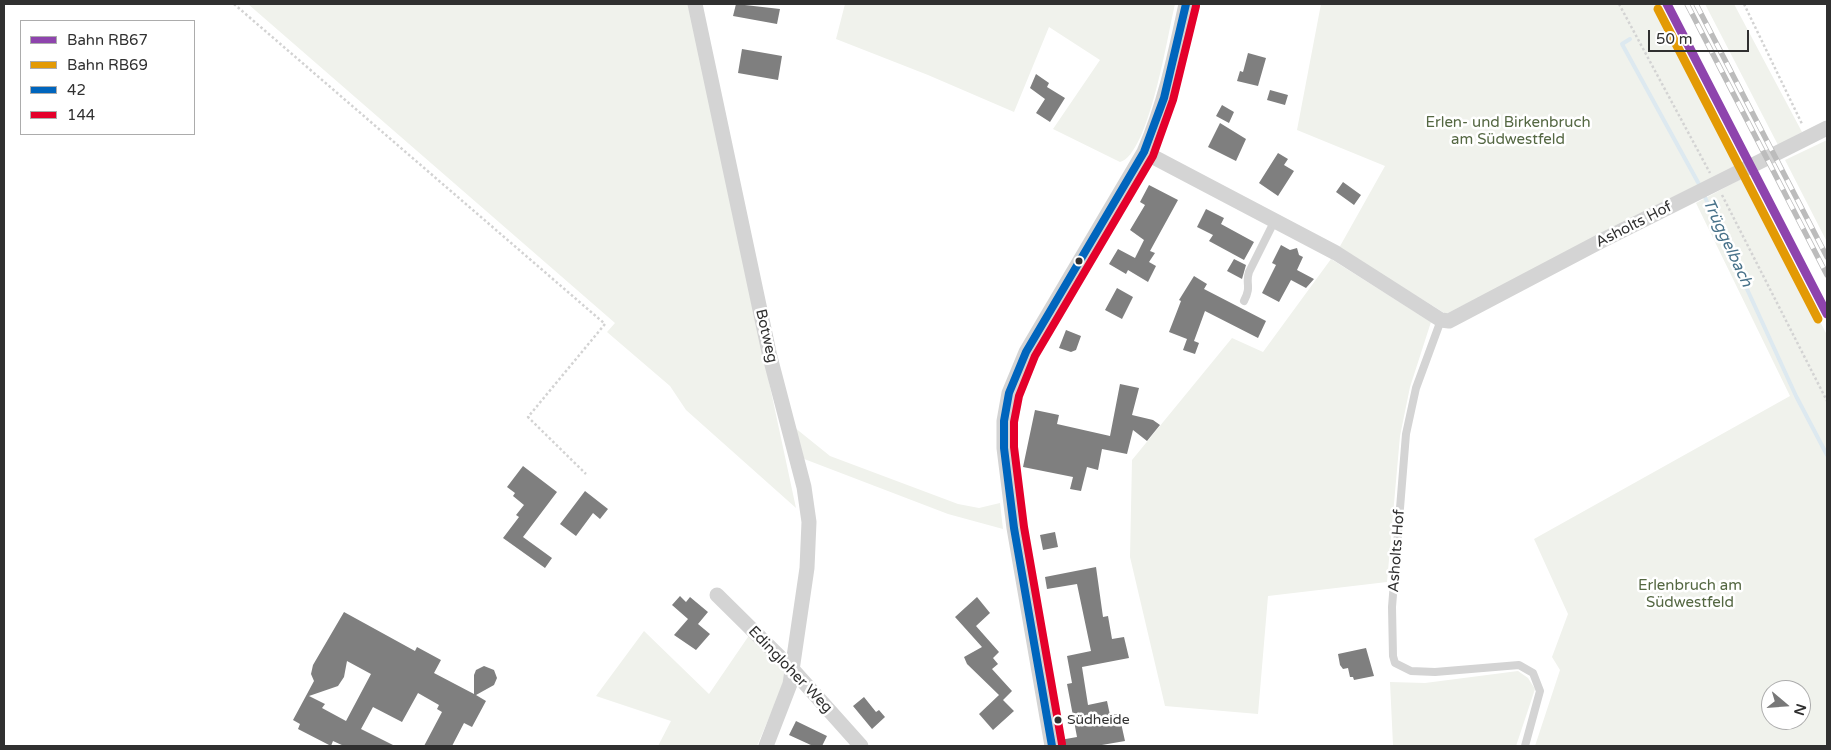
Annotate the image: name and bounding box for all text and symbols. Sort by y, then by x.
legend [20,20,195,135]
scale bar [1651,20,1752,52]
text: 50 m [1656,30,1693,48]
text: Bahn RB67 [67,31,148,49]
text: Bahn RB69 [67,56,148,74]
text: 42 [67,81,86,99]
text: 144 [67,106,95,124]
park label: Erlen- und Birkenbruch am Südwestfeld [1425,114,1591,149]
water label: Trüggelbach [1698,196,1756,290]
street label: Asholts Hof [1593,198,1675,252]
unlabelled marker [1074,256,1084,266]
street label: Botweg [751,307,781,365]
street label: Asholts Hof [1385,509,1409,593]
park label: Erlenbruch am Südwestfeld [1638,577,1742,612]
street label: Edingloher Weg [744,623,836,717]
north arrow [1761,680,1811,730]
text: N [1790,702,1810,717]
place label: Südheide [1067,712,1130,728]
marker: Südheide [1053,715,1063,725]

